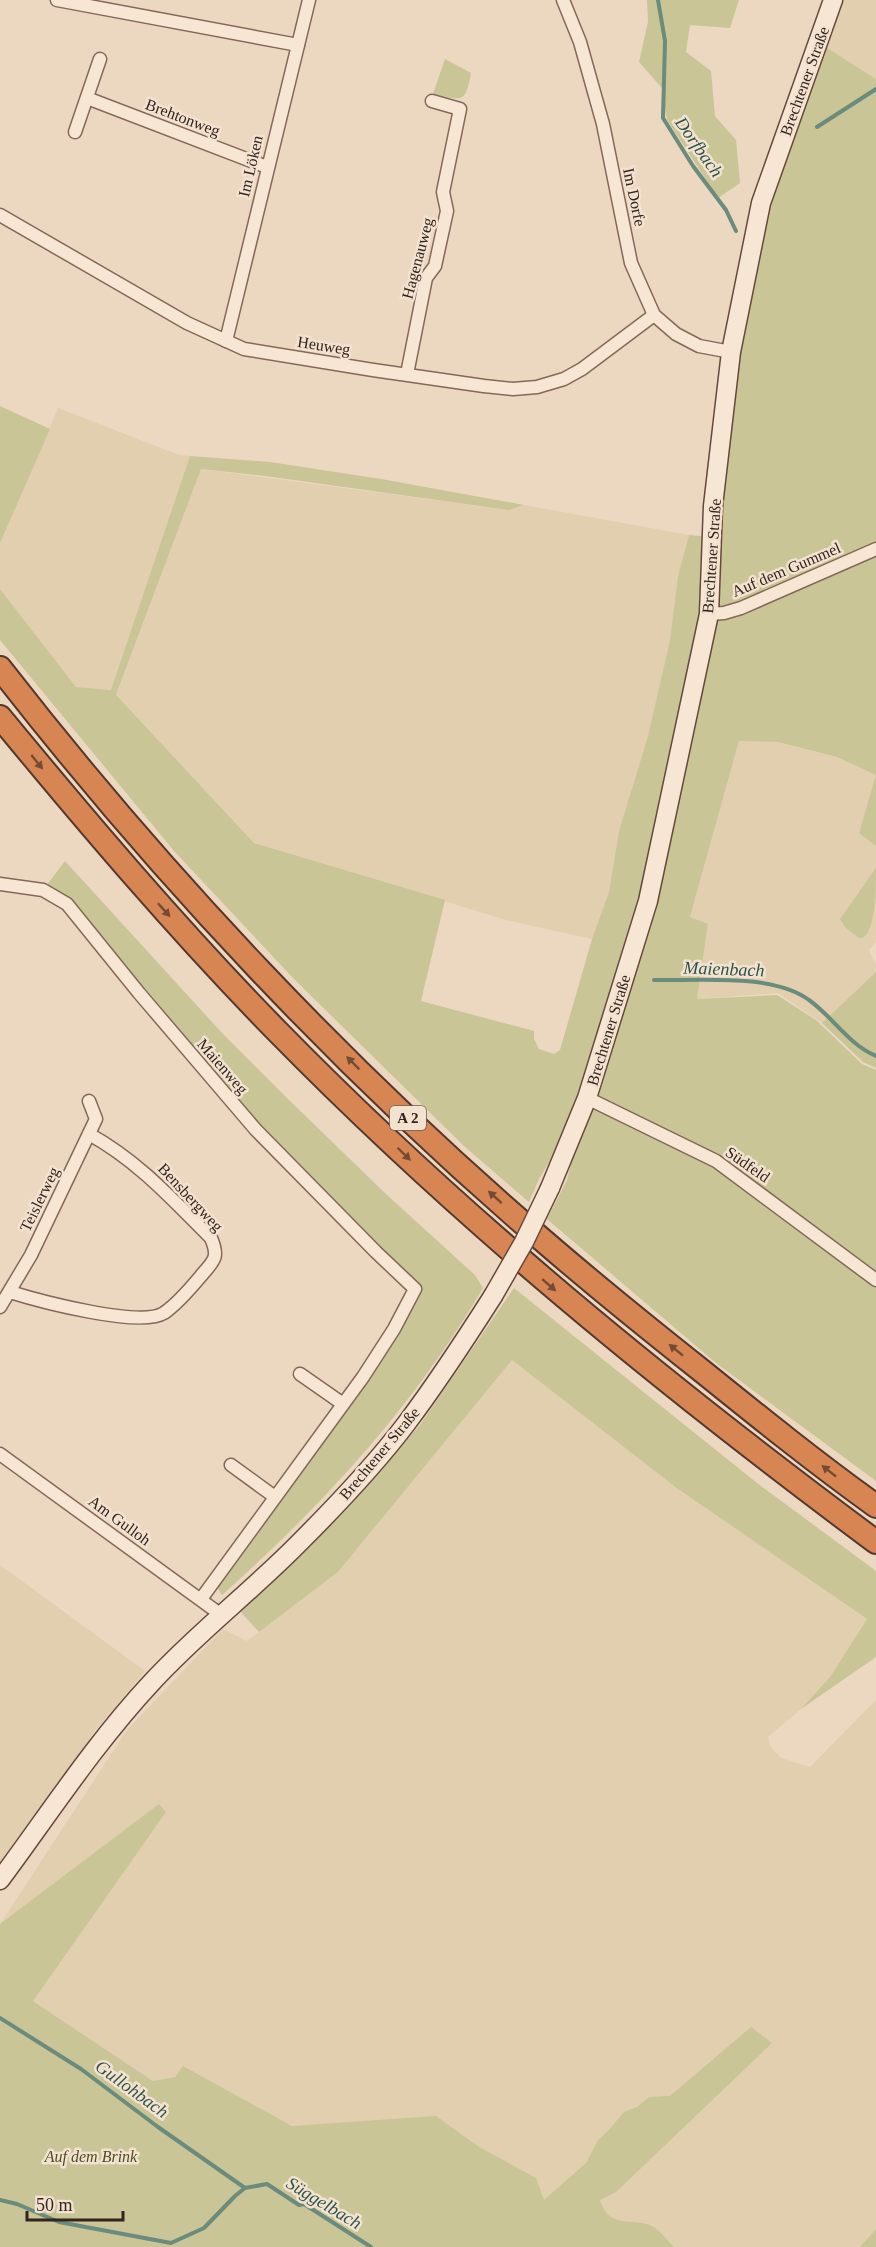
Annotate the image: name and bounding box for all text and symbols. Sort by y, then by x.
street label: Brechtener Straße [777,24,832,138]
street label: Brehtonweg [143,96,222,140]
water label: Dorfbach [670,112,727,181]
street label: Im Löken [235,134,266,199]
street label: Im Dorfe [620,166,649,228]
street label: Hagenauweg [398,216,437,301]
street label: Heuweg [296,333,352,359]
street label: Brechtener Straße [699,498,724,614]
street label: Auf dem Gummel [729,539,844,600]
one-way arrow [31,754,44,770]
one-way arrow [158,902,171,918]
water label: Maienbach [682,958,765,980]
street label: Brechtener Straße [584,973,633,1088]
street label: Maienweg [193,1035,251,1098]
one-way arrow [346,1056,360,1071]
road number: A 2 [390,1106,426,1130]
street label: Südfeld [722,1143,773,1186]
one-way arrow [396,1147,411,1161]
street label: Bensbergweg [154,1160,226,1236]
street label: Teislerweg [16,1164,63,1235]
one-way arrow [488,1191,503,1204]
one-way arrow [541,1278,557,1291]
one-way arrow [668,1344,684,1357]
street label: Brechtener Straße [336,1404,423,1503]
one-way arrow [821,1466,836,1478]
street label: Am Gulloh [85,1492,154,1549]
water label: Gullohbach [92,2056,172,2122]
park label: Auf dem Brink [44,2148,138,2166]
water label: Süggelbach [283,2173,365,2233]
scale bar [27,2184,123,2222]
text: 50 m [36,2195,73,2215]

